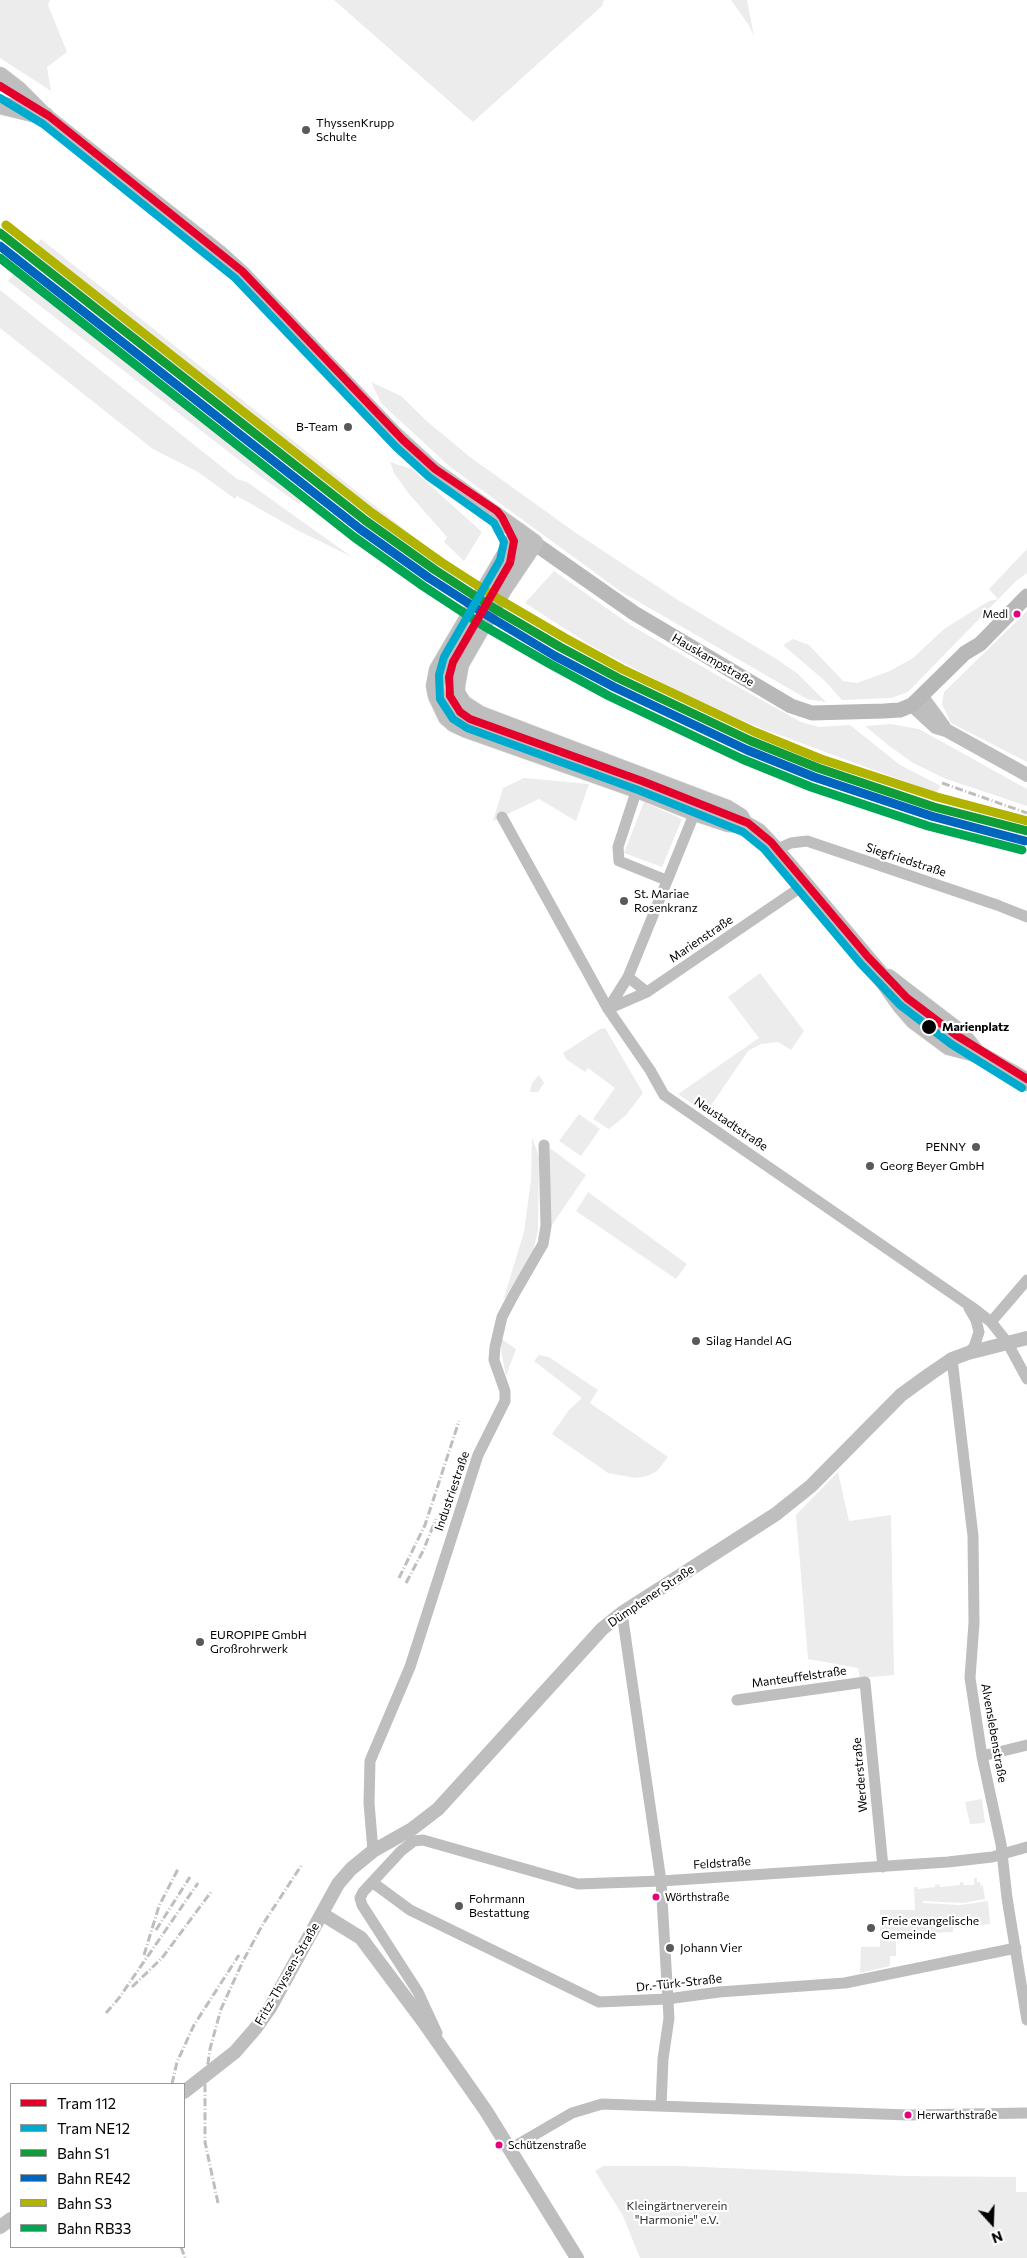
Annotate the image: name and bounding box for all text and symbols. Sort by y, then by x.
place label: ThyssenKrupp Schulte [316,116,394,144]
marker: ThyssenKrupp Schulte [300,124,312,136]
place label: B-Team [296,420,338,434]
marker: B-Team [342,421,354,433]
place label: Medl [983,607,1008,621]
marker: Medl [1012,609,1022,619]
street label: Hauskampstraße [669,631,757,689]
street label: Siegfriedstraße [864,840,948,880]
place label: St. Mariae Rosenkranz [634,887,698,915]
marker: St. Mariae Rosenkranz [618,895,630,907]
street label: Marienstraße [666,912,736,966]
marker: Marienplatz [920,1018,938,1036]
place label: Marienplatz [942,1020,1009,1034]
street label: Neustadtstraße [692,1094,770,1154]
place label: PENNY [925,1140,966,1154]
marker: PENNY [970,1141,982,1153]
place label: Georg Beyer GmbH [880,1159,985,1173]
marker: Georg Beyer GmbH [864,1160,876,1172]
place label: Silag Handel AG [706,1334,792,1348]
marker: Silag Handel AG [690,1335,702,1347]
street label: Industriestraße [432,1449,472,1533]
street label: Dümptener Straße [605,1562,697,1630]
place label: EUROPIPE GmbH Großrohrwerk [210,1628,307,1656]
marker: EUROPIPE GmbH Großrohrwerk [194,1636,206,1648]
street label: Manteuffelstraße [751,1663,847,1691]
street label: Alvenslebenstraße [978,1682,1010,1784]
street label: Werderstraße [850,1737,870,1813]
street label: Feldstraße [693,1854,751,1872]
place label: Wörthstraße [665,1890,729,1904]
place label: Fohrmann Bestattung [469,1892,530,1920]
marker: Wörthstraße [651,1892,661,1902]
marker: Fohrmann Bestattung [453,1900,465,1912]
place label: Freie evangelische Gemeinde [881,1914,979,1942]
street label: Fritz-Thyssen-Straße [252,1920,322,2028]
marker: Freie evangelische Gemeinde [865,1922,877,1934]
place label: Johann Vier [680,1941,742,1955]
marker: Johann Vier [664,1942,676,1954]
street label: Dr.-Türk-Straße [635,1971,723,1995]
legend [10,2083,185,2248]
text: Tram 112 [57,2094,116,2112]
place label: Herwarthstraße [917,2108,997,2122]
marker: Herwarthstraße [903,2110,913,2120]
text: Tram NE12 [57,2119,130,2137]
place label: Schützenstraße [508,2138,586,2152]
marker: Schützenstraße [494,2140,504,2150]
text: Bahn S1 [57,2144,110,2162]
text: Bahn RE42 [57,2169,131,2187]
text: Bahn S3 [57,2194,112,2212]
north arrow [967,2198,1017,2248]
park label: Kleingärtnerverein "Harmonie" e.V. [627,2199,727,2227]
text: Bahn RB33 [57,2219,131,2237]
text: N [989,2228,1005,2247]

